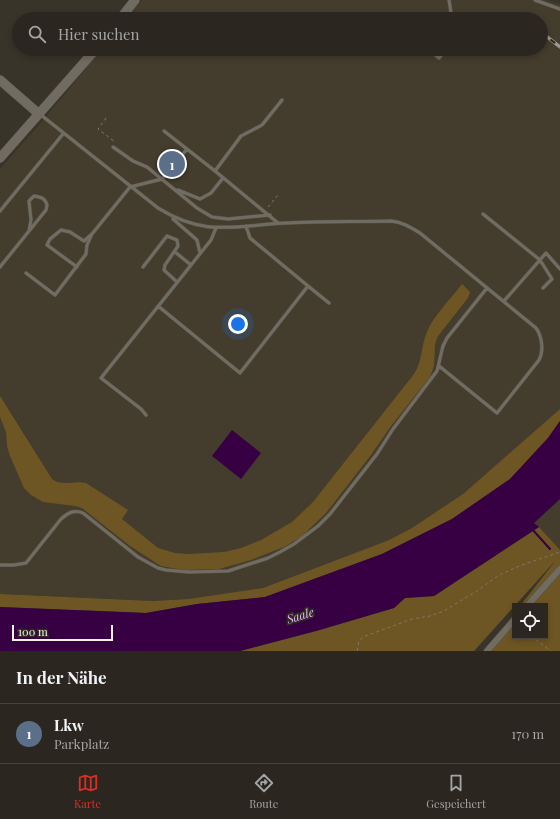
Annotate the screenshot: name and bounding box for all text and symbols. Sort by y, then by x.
search box [12,12,548,56]
icon: search [26,23,48,45]
text: Hier suchen [58,24,140,44]
pin: 1 [159,149,185,179]
your location [228,314,248,334]
water label: Saale [283,603,316,627]
map controls [512,603,548,639]
button: locate [512,603,548,639]
scale bar [12,623,113,642]
text: 100 m [18,624,48,639]
text: In der Nähe [16,666,107,688]
text: Lkw [54,715,84,735]
text: 1 [27,725,31,742]
text: 170 m [511,725,544,742]
text: Parkplatz [54,735,109,752]
tab: Karte [74,772,101,811]
tab: Route [249,772,278,811]
tab: Gespeichert [426,772,486,811]

